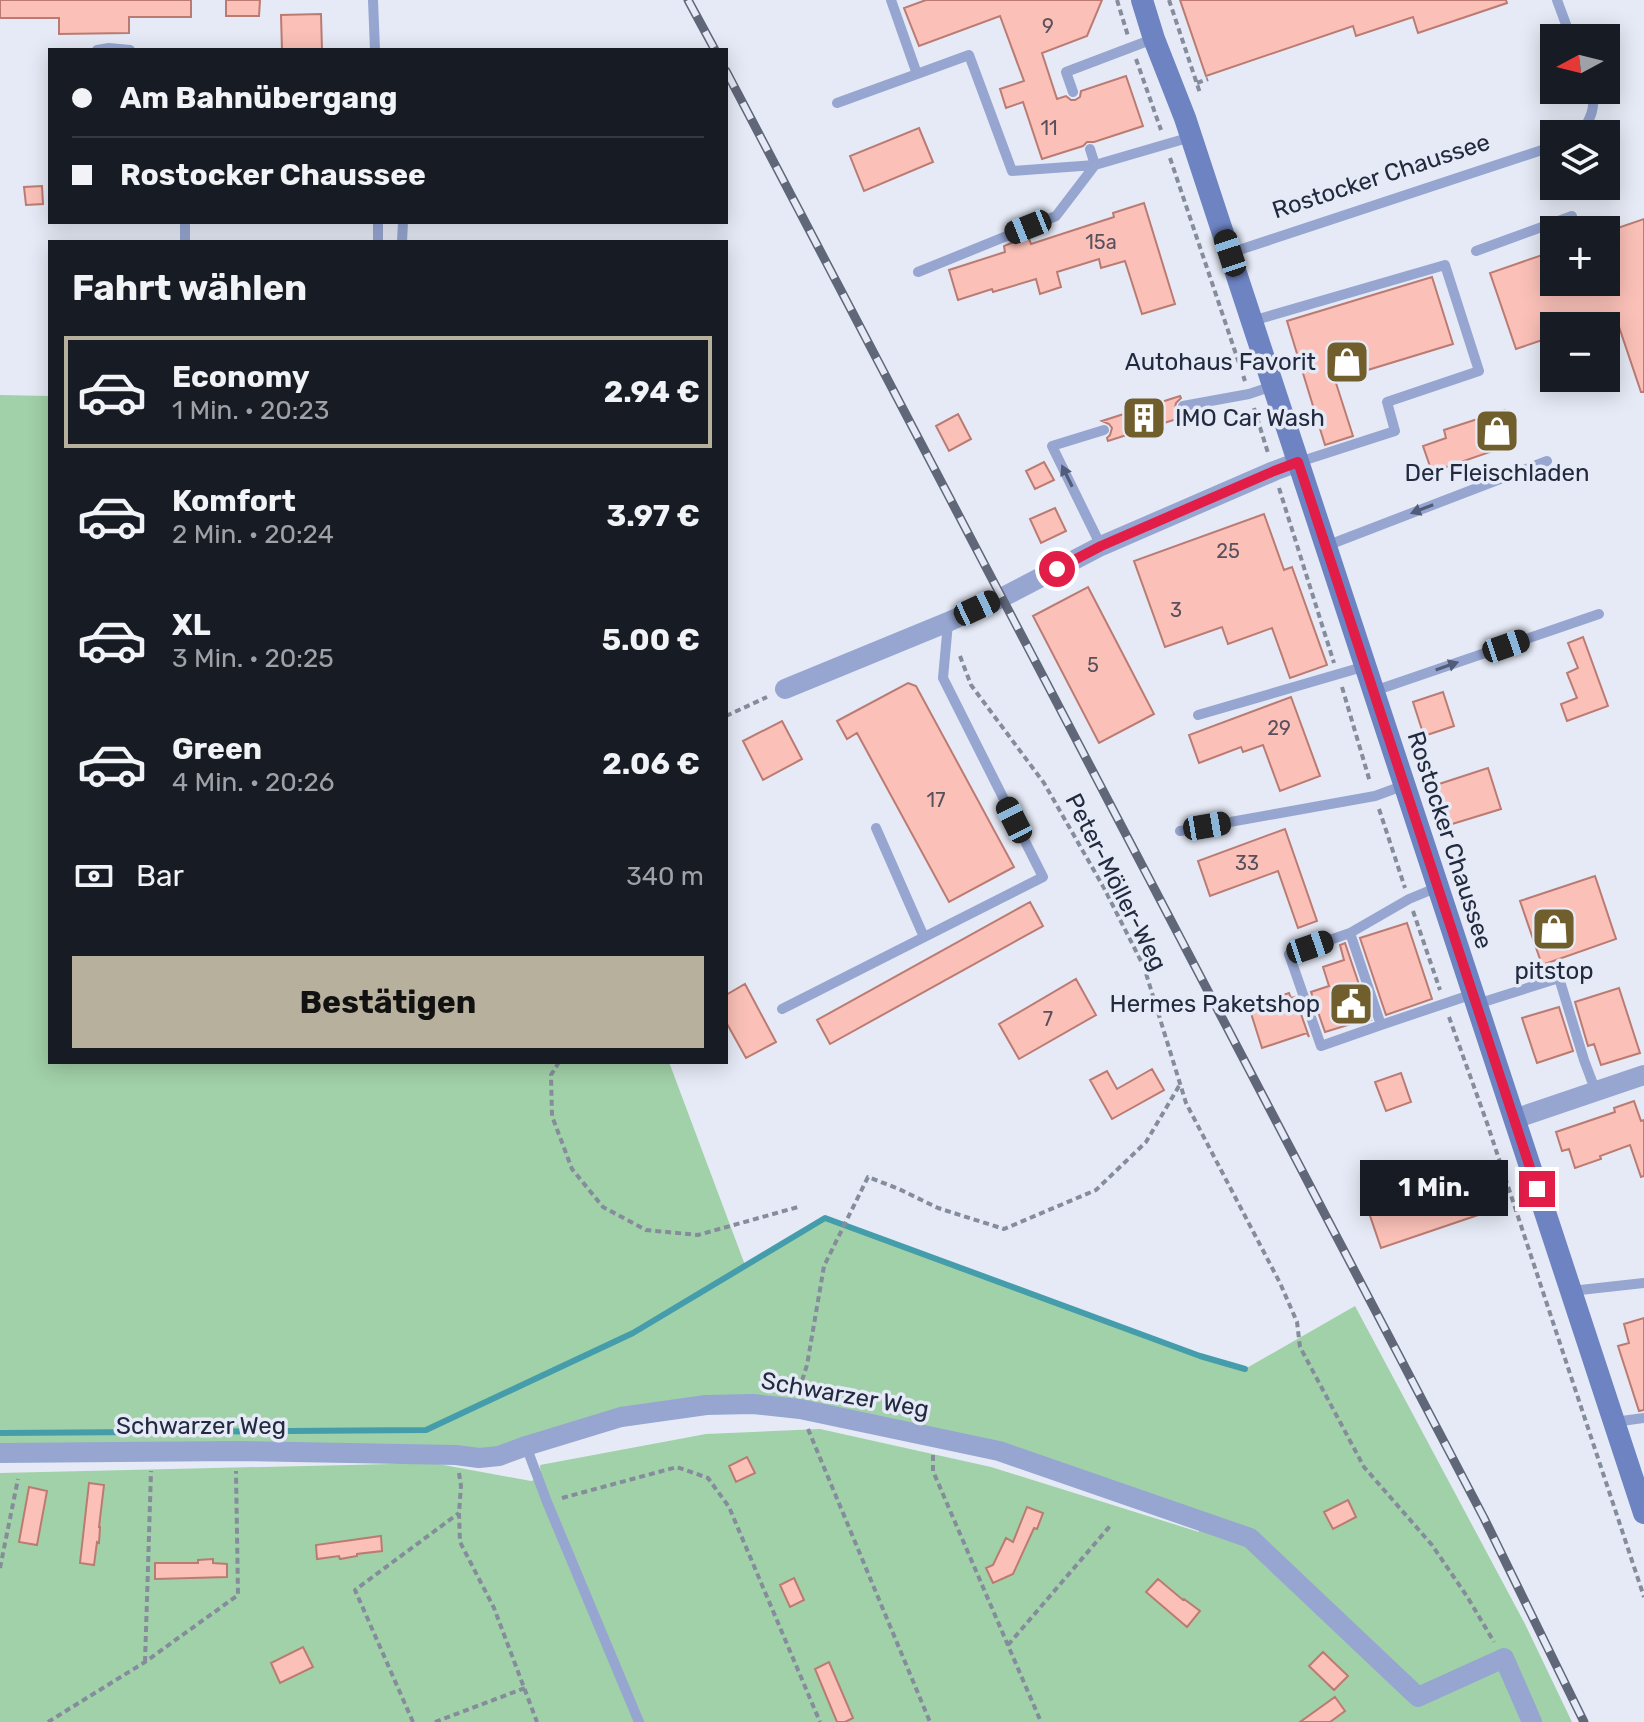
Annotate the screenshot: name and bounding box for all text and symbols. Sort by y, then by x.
house number: 9 [1042,14,1054,38]
north arrow [1540,24,1620,104]
map controls [1540,24,1620,392]
text: Am Bahnübergang [120,80,397,116]
house number: 11 [1040,116,1058,140]
button: layers [1540,120,1620,200]
street label: Rostocker Chaussee [1269,128,1493,224]
text: Rostocker Chaussee [120,157,426,193]
car [1001,207,1055,247]
button: + [1540,216,1620,296]
car [1211,226,1249,280]
house number: 15a [1085,230,1117,254]
text: Fahrt wählen [72,266,307,309]
button: − [1540,312,1620,392]
shop icon: Autohaus Favorit [1323,338,1371,386]
place label: Autohaus Favorit [1125,348,1316,376]
icon: car [76,356,148,428]
text: Economy [172,359,310,395]
text: 2.94 € [604,374,700,410]
building icon: IMO Car Wash [1120,394,1168,442]
text: 1 Min. · 20:23 [172,395,329,426]
place label: IMO Car Wash [1175,404,1325,432]
shop icon: Der Fleischladen [1473,407,1521,455]
place label: Der Fleischladen [1405,459,1589,487]
one-way arrow [1060,464,1074,487]
icon: car [76,480,148,552]
text: Komfort [172,483,296,519]
text: 3.97 € [607,498,700,534]
one-way arrow [1410,503,1434,516]
text: 2 Min. · 20:24 [172,519,334,550]
house number: 25 [1216,539,1240,563]
route start [1039,551,1075,587]
car [950,587,1004,629]
house number: 3 [1170,598,1182,622]
icon: car [76,604,148,676]
text: XL [172,607,211,643]
text: 5.00 € [602,622,700,658]
car [1479,627,1533,665]
text: 3 Min. · 20:25 [172,643,334,674]
house number: 5 [1087,653,1099,677]
one-way arrow [1436,659,1460,671]
house number: 29 [1267,716,1291,740]
icon: car [76,728,148,800]
street label: Rostocker Chaussee [1402,728,1498,952]
text: Green [172,731,262,767]
text: 2.06 € [602,746,700,782]
text: 4 Min. · 20:26 [172,767,334,798]
house number: 17 [927,788,945,812]
street label: Peter-Möller-Weg [1059,789,1173,975]
car [992,793,1036,847]
car [1181,810,1233,842]
house number: 33 [1235,851,1259,875]
icon: cash [72,854,116,898]
text: Bar [136,858,184,894]
text: 340 m [626,861,704,892]
shop icon: pitstop [1530,905,1578,953]
car [1283,928,1337,966]
button: Bestätigen [72,956,704,1048]
place label: pitstop [1514,957,1594,985]
public building icon: Hermes Paketshop [1327,980,1375,1028]
place label: Hermes Paketshop [1110,990,1320,1018]
house number: 7 [1043,1007,1053,1031]
callout: 1 Min. [1361,1161,1509,1217]
route end [1519,1171,1555,1207]
text: 1 Min. [1398,1172,1470,1203]
street label: Schwarzer Weg [759,1366,931,1424]
street label: Schwarzer Weg [116,1412,286,1440]

